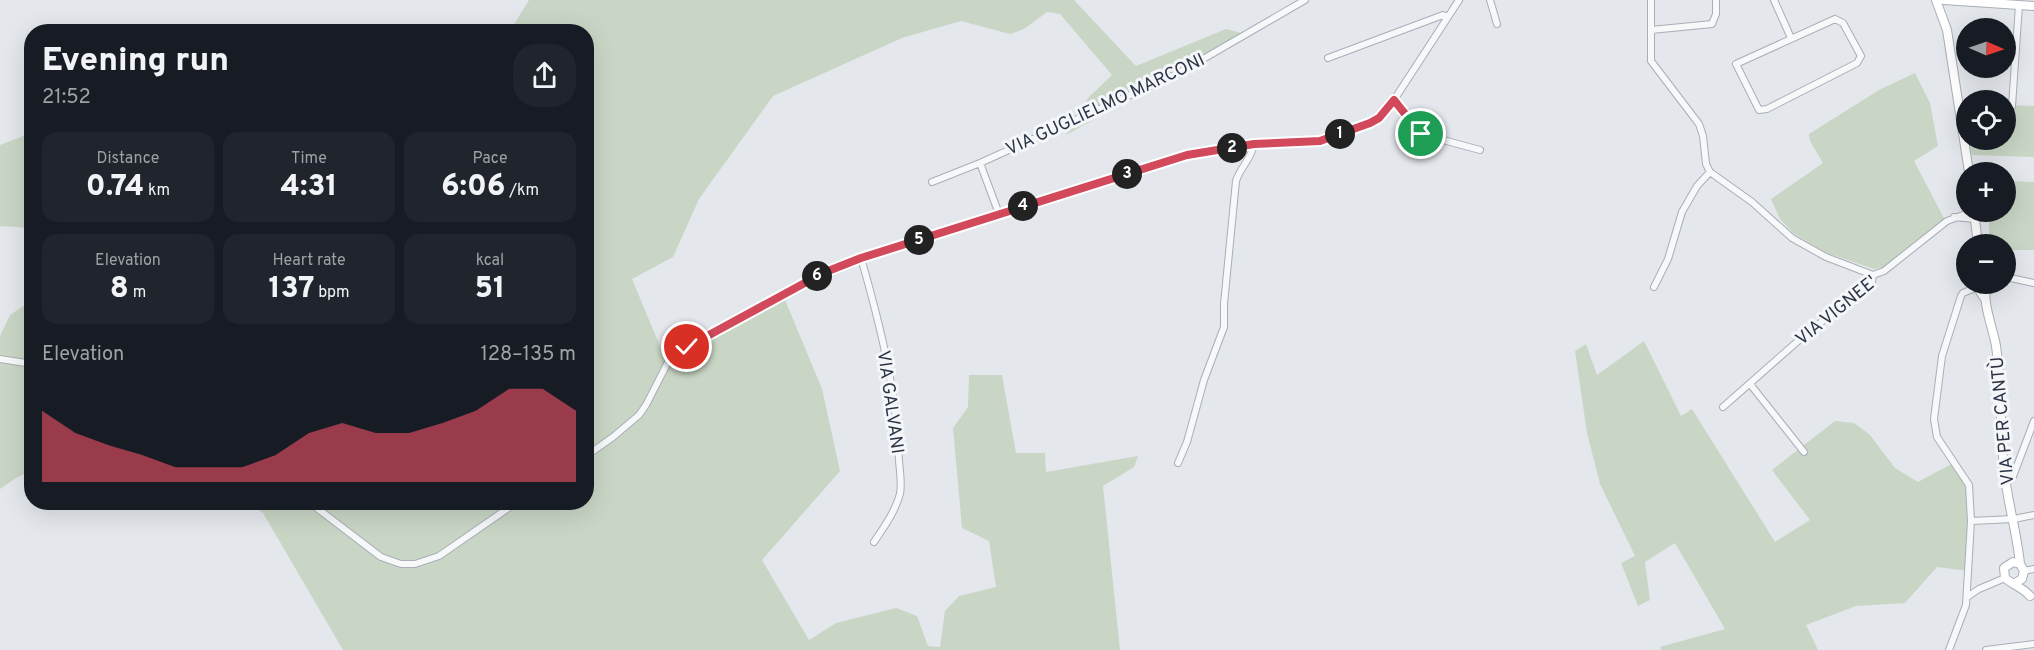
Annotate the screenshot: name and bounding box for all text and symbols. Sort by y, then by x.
north arrow [1956,18,2016,78]
map controls [1956,18,2016,294]
text: Evening run [42,41,229,83]
button: share [513,44,576,107]
street label: VIA GUGLIELMO MARCONI [1003,49,1209,162]
text: 21:52 [42,85,91,111]
button: locate [1956,90,2016,150]
pin [1395,108,1446,159]
icon: arrive [1404,117,1437,150]
pin: 1 [1325,119,1355,149]
text: 1 [1337,124,1343,144]
pin: 2 [1217,133,1247,163]
text: 2 [1227,138,1237,158]
text: Distance [97,149,159,169]
text: Time [291,149,327,169]
text: Pace [472,149,508,169]
pin: 3 [1112,159,1142,189]
button: + [1956,162,2016,222]
text: 3 [1122,164,1132,184]
text: 0.74 [86,169,144,206]
text: 4:31 [280,169,338,206]
text: 6:06 [441,169,505,206]
text: km [144,181,170,201]
text: /km [505,181,539,201]
pin: 4 [1008,191,1038,221]
text: 4 [1018,196,1028,216]
pin: 5 [904,225,934,255]
text: 5 [914,230,924,250]
button: − [1956,234,2016,294]
text: Elevation [95,251,161,271]
text: Heart rate [272,251,346,271]
text: kcal [476,251,504,271]
pin: 6 [802,261,832,291]
text: 6 [812,266,822,286]
text: 8 [110,271,129,308]
text: 137 [268,271,314,308]
text: 51 [475,271,505,308]
street label: VIA VIGNEE' [1791,271,1883,351]
text: m [129,283,146,303]
text: bpm [314,283,350,303]
pin [661,321,712,372]
icon: check [670,330,703,363]
text: Elevation [42,342,124,368]
text: 128–135 m [480,342,576,368]
street label: VIA GALVANI [871,349,908,455]
street label: VIA PER CANTÙ [1984,356,2021,486]

